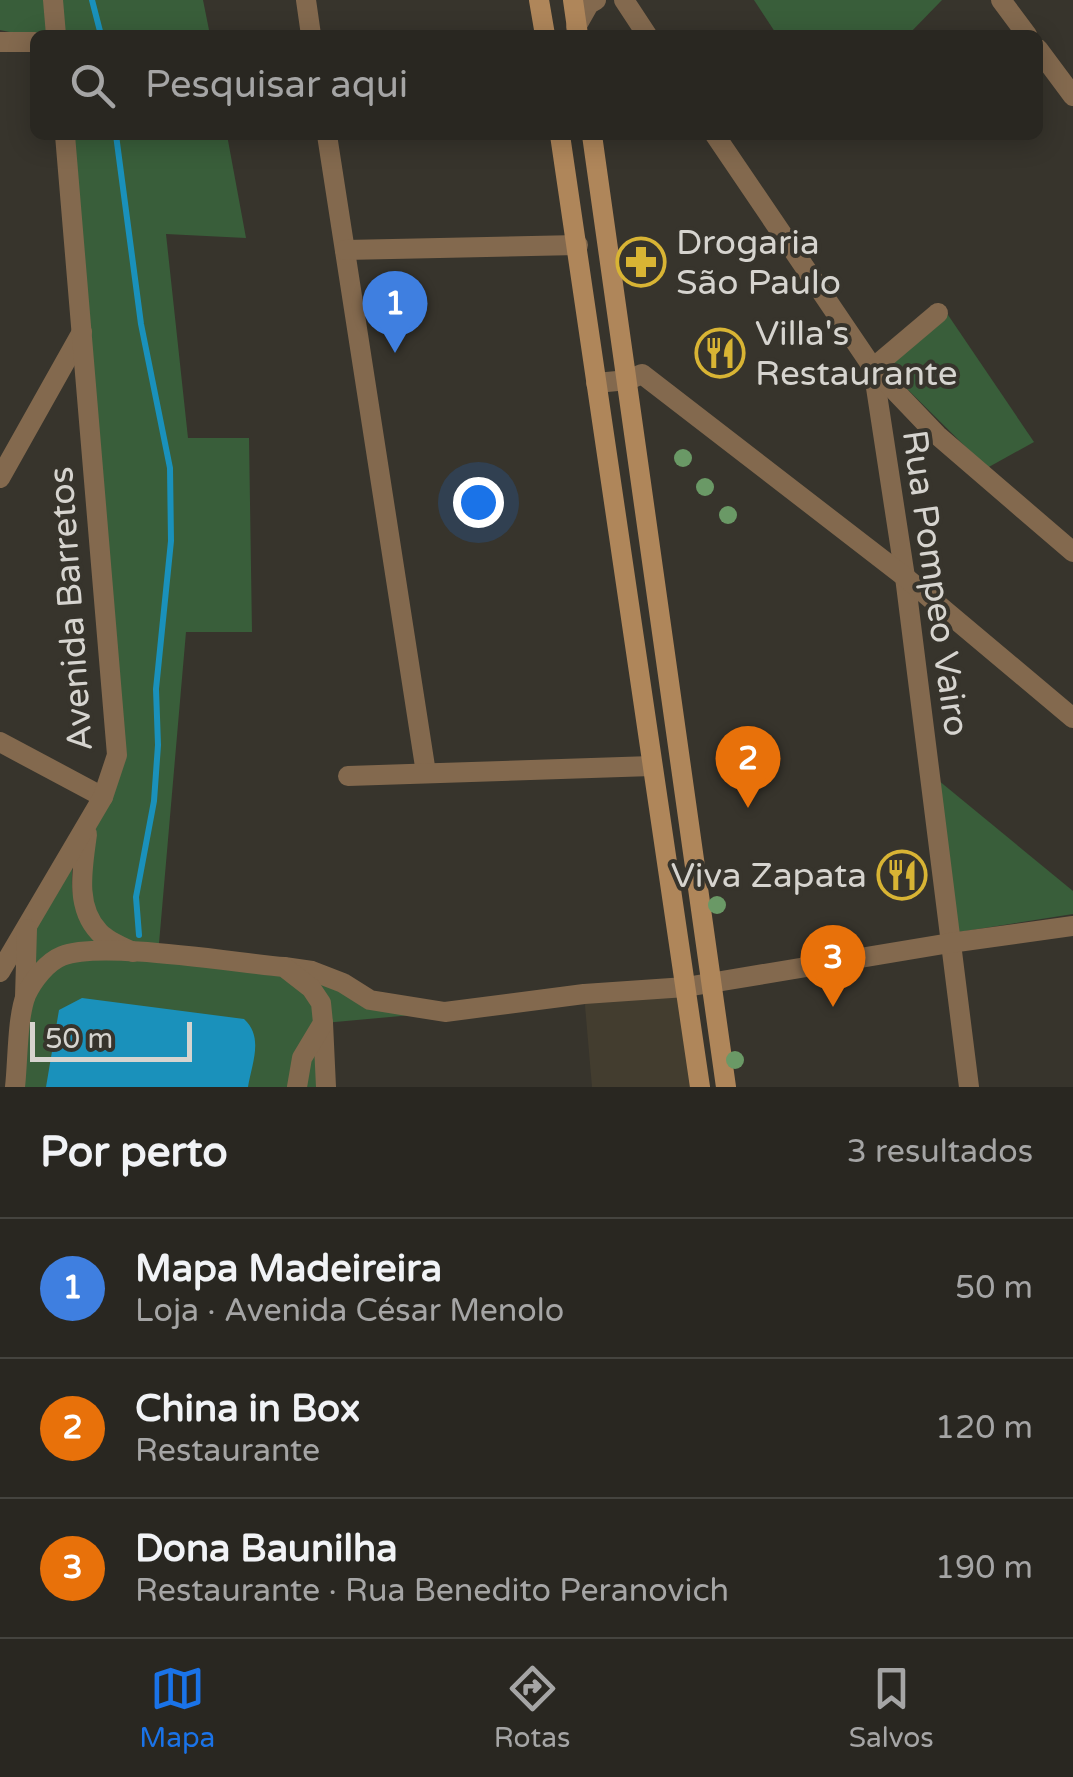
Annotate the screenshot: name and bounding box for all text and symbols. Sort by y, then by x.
search box [30,30,1043,140]
icon: search [65,58,120,113]
text: Pesquisar aqui [145,62,408,108]
place label: Drogaria São Paulo [676,222,841,304]
pharmacy icon: Drogaria São Paulo [615,236,667,288]
pin: 1 [362,270,428,353]
place label: Villa's Restaurante [755,313,958,395]
restaurant icon: Villa's Restaurante [694,327,746,379]
street label: Rua Pompeo Vairo [893,427,977,739]
street label: Avenida Barretos [40,465,102,753]
your location [453,477,504,528]
pin: 2 [716,726,780,808]
restaurant icon: Viva Zapata [876,849,928,901]
place label: Viva Zapata [671,855,867,897]
pin: 3 [800,924,866,1007]
scale bar [30,1017,192,1062]
text: 50 m [45,1022,113,1056]
text: Por perto [40,1127,228,1178]
text: 3 resultados [847,1133,1033,1171]
text: Mapa Madeireira [135,1246,442,1292]
text: 1 [62,1269,83,1307]
text: 50 m [955,1269,1033,1307]
text: Loja · Avenida César Menolo [135,1292,564,1330]
text: China in Box [135,1386,360,1432]
text: 2 [62,1409,83,1447]
text: 120 m [935,1409,1033,1447]
text: Restaurante [135,1432,320,1470]
text: Dona Baunilha [135,1526,398,1572]
text: 3 [62,1549,83,1587]
text: 190 m [935,1549,1033,1587]
text: Restaurante · Rua Benedito Peranovich [135,1572,729,1610]
tab: Mapa [139,1661,215,1755]
tab: Rotas [494,1661,570,1755]
tab: Salvos [849,1661,934,1755]

